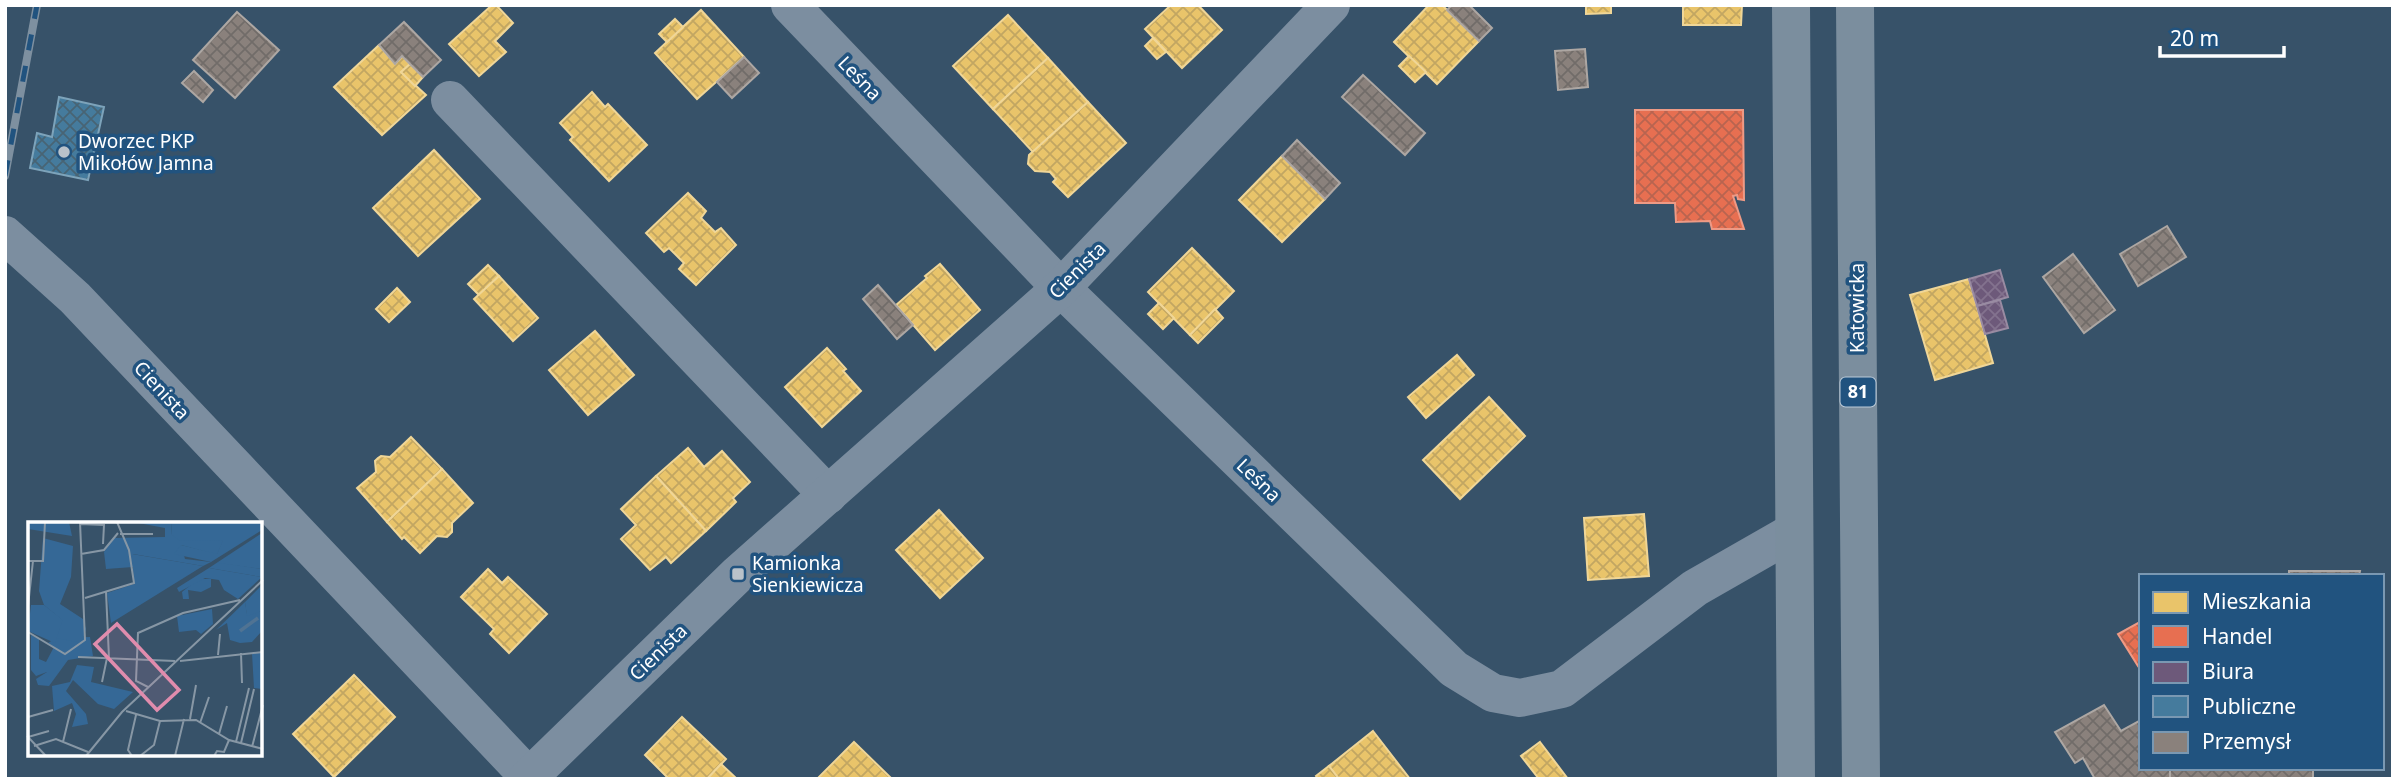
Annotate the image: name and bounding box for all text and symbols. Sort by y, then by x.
scale bar [2160,14,2284,58]
text: 20 m [2170,24,2219,52]
street label: Leśna [833,50,887,106]
place label: Dworzec PKP Mikołów Jamna [78,128,214,176]
marker: Dworzec PKP Mikołów Jamna [56,144,72,160]
street label: Cienista [1043,236,1111,304]
street label: Katowicka [1844,263,1870,353]
street label: Cienista [128,355,196,425]
road number: 81 [1840,378,1876,406]
street label: Leśna [1231,453,1287,507]
inset map [28,522,262,756]
place label: Kamionka Sienkiewicza [752,550,864,598]
marker: Kamionka Sienkiewicza [730,566,746,582]
legend [2139,574,2384,770]
text: Mieszkania [2202,587,2311,615]
street label: Cienista [623,618,693,686]
text: Handel [2202,622,2273,650]
text: Biura [2202,657,2254,685]
text: Publiczne [2202,692,2296,720]
text: Przemysł [2202,727,2291,755]

